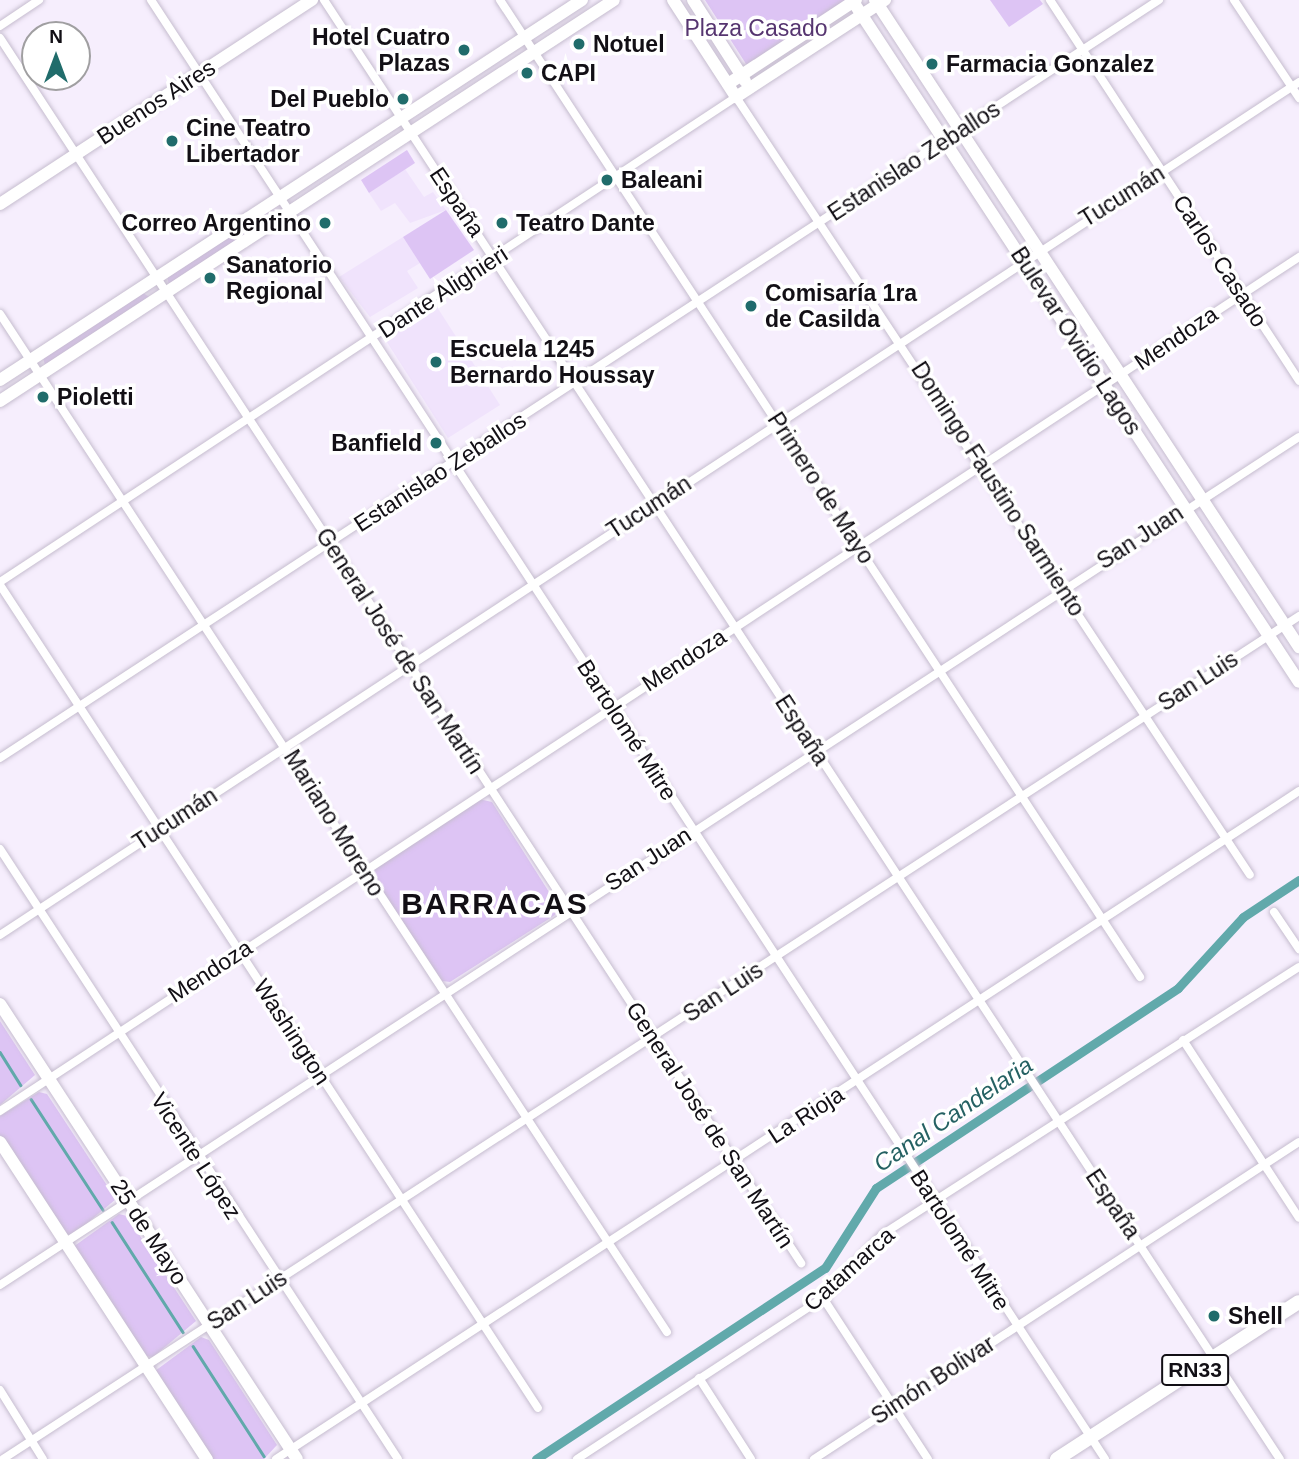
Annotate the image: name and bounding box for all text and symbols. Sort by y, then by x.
park label: Plaza Casado [684,14,828,42]
north arrow [21,21,91,91]
place label: Hotel Cuatro Plazas [312,23,450,77]
text: N [49,26,63,47]
place label: Notuel [593,30,665,58]
marker: Notuel [571,36,587,52]
marker: Hotel Cuatro Plazas [456,42,472,58]
place label: Farmacia Gonzalez [946,50,1154,78]
street label: Buenos Aires [91,53,221,151]
marker: Farmacia Gonzalez [924,56,940,72]
place label: CAPI [541,59,596,87]
marker: CAPI [519,65,535,81]
place label: Del Pueblo [270,85,389,113]
marker: Del Pueblo [395,91,411,107]
street label: Estanislao Zeballos [823,95,1005,227]
place label: Cine Teatro Libertador [186,114,311,168]
marker: Cine Teatro Libertador [164,133,180,149]
street label: Tucumán [1074,159,1170,233]
street label: España [424,162,490,242]
place label: Baleani [621,166,703,194]
marker: Baleani [599,172,615,188]
street label: Carlos Casado [1167,190,1273,332]
place label: Correo Argentino [121,209,311,237]
place label: Teatro Dante [516,209,655,237]
marker: Correo Argentino [317,215,333,231]
marker: Teatro Dante [494,215,510,231]
street label: Dante Alighieri [373,240,513,344]
street label: Bulevar Ovidio Lagos [1005,242,1147,440]
place label: Sanatorio Regional [226,251,332,305]
marker: Sanatorio Regional [200,268,220,288]
place label: Comisaría 1ra de Casilda [765,279,917,333]
marker: Comisaría 1ra de Casilda [743,298,759,314]
street label: Mendoza [1129,300,1223,376]
place label: Escuela 1245 Bernardo Houssay [450,335,655,389]
marker: Escuela 1245 Bernardo Houssay [428,354,444,370]
street label: Domingo Faustino Sarmiento [905,357,1091,621]
place label: Pioletti [57,383,134,411]
marker: Pioletti [35,389,51,405]
street label: Estanislao Zeballos [349,406,531,538]
street label: Primero de Mayo [762,407,880,569]
place label: Banfield [331,429,422,457]
marker: Banfield [428,435,444,451]
street label: Tucumán [602,470,696,544]
street label: San Juan [1092,499,1188,575]
street label: General José de San Martín [310,523,490,779]
street label: Mendoza [637,623,731,697]
street label: San Luis [1153,645,1243,717]
street label: Bartolomé Mitre [571,654,683,806]
street label: España [769,690,835,770]
street label: Mariano Moreno [278,745,390,901]
street label: Tucumán [128,782,222,856]
street label: San Juan [600,821,696,897]
district label: BARRACAS [402,886,588,922]
street label: Mendoza [163,934,257,1008]
street label: San Luis [678,956,768,1028]
street label: Washington [248,974,336,1090]
street label: General José de San Martín [620,997,800,1253]
water label: Canal Candelaria [868,1050,1038,1178]
street label: La Rioja [763,1080,849,1150]
street label: Vicente López [145,1088,247,1224]
street label: Bartolomé Mitre [904,1164,1016,1316]
street label: España [1080,1164,1146,1244]
street label: 25 de Mayo [105,1174,193,1290]
street label: Catamarca [798,1221,900,1317]
street label: San Luis [202,1264,292,1336]
place label: Shell [1228,1302,1283,1330]
marker: Shell [1206,1308,1222,1324]
street label: Simón Bolivar [866,1330,1000,1430]
road number: RN33 [1160,1352,1230,1388]

